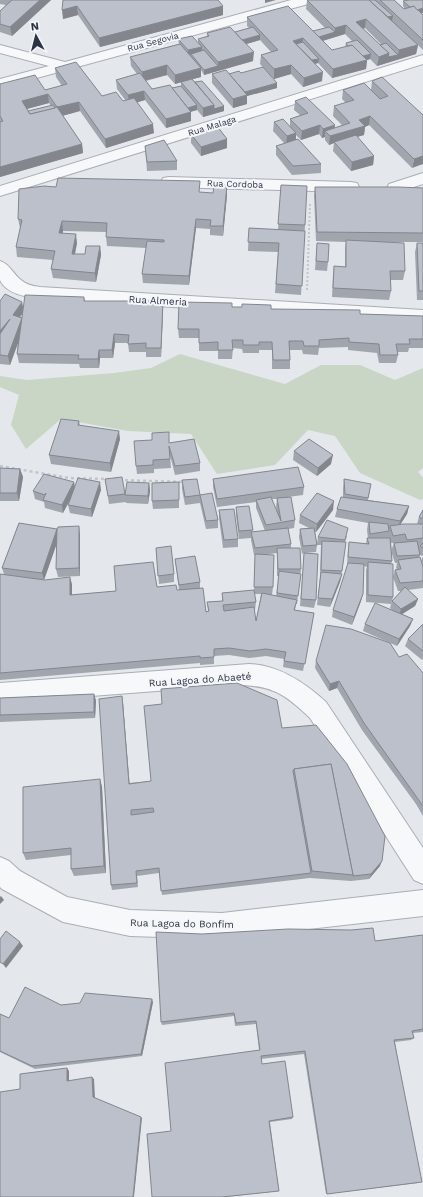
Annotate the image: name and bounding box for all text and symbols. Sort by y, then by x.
north arrow [16,16,56,56]
text: N [30,20,40,34]
street label: Rua Segovia [126,30,180,54]
street label: Rua Malaga [187,114,237,138]
street label: Rua Cordoba [207,178,263,190]
street label: Rua Almeria [128,293,188,308]
street label: Rua Lagoa do Abaeté [148,670,252,689]
street label: Rua Lagoa do Bonfim [130,917,234,930]

